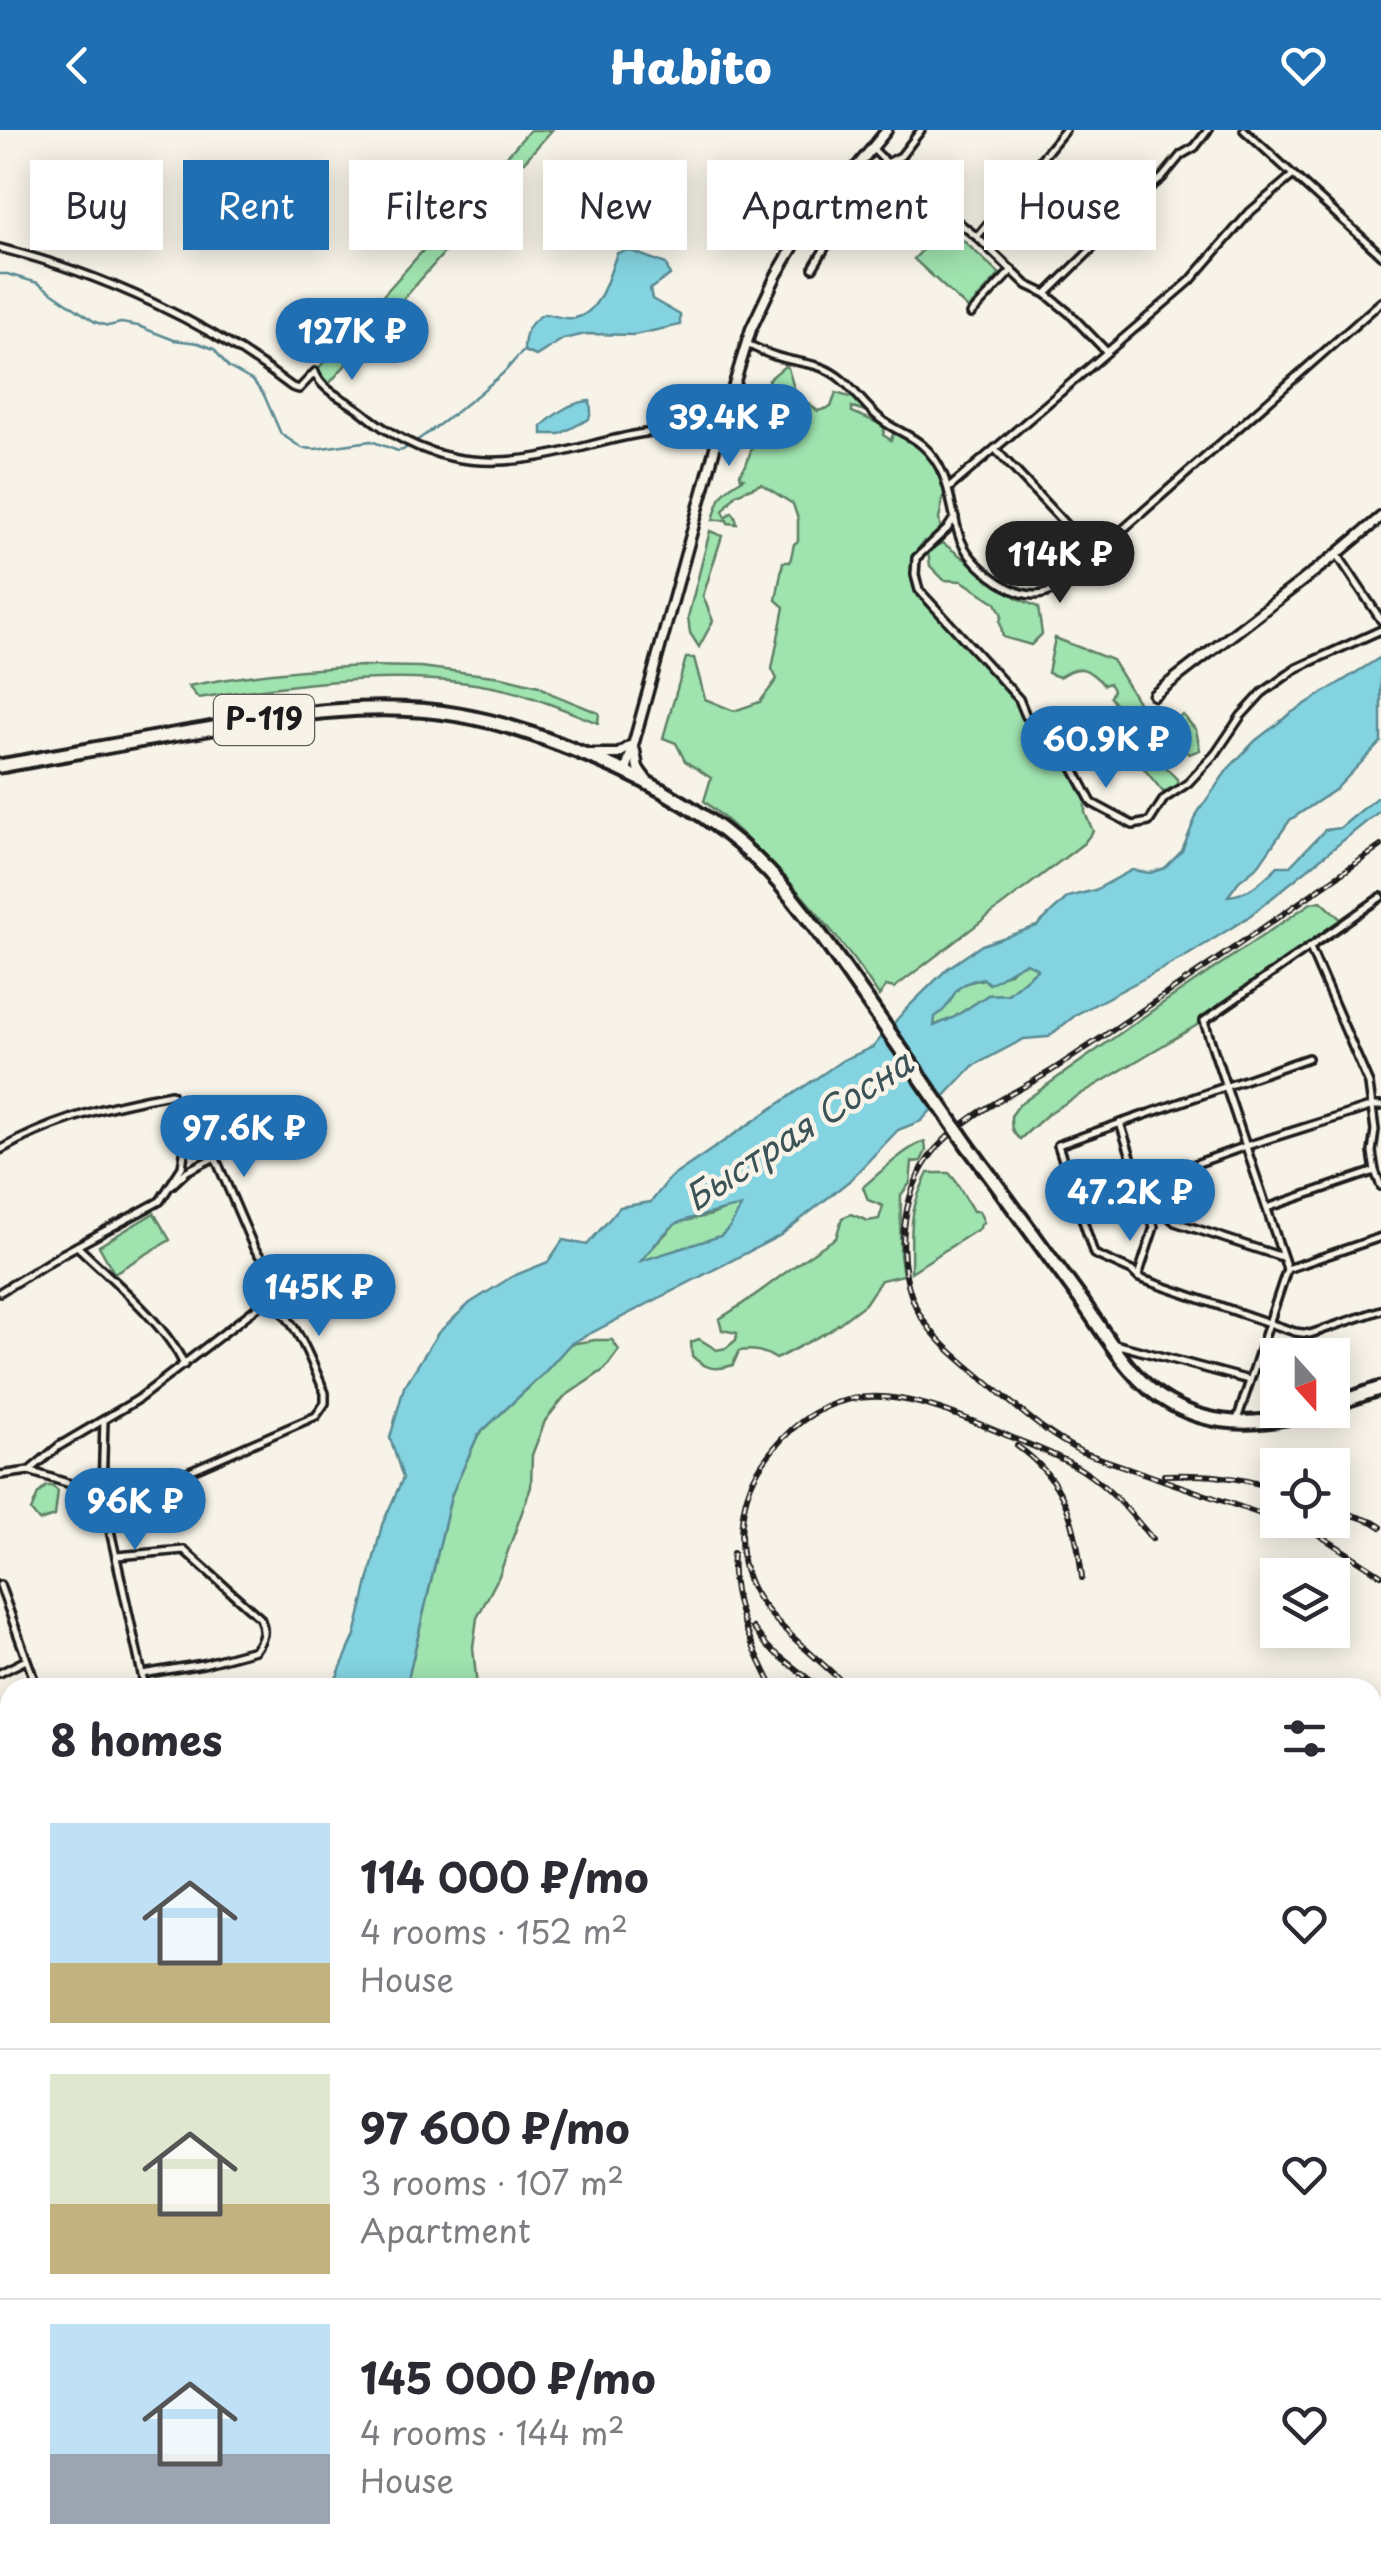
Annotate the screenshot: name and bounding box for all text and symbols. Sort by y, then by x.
text: Habito [609,31,772,99]
icon: back [50,38,105,93]
icon: heart [1276,38,1331,93]
chip: Buy [30,160,163,250]
chip: Rent [183,160,329,250]
chip: Filters [349,160,523,250]
chip: New [543,160,687,250]
chip: Apartment [707,160,964,250]
chip: House [984,160,1156,250]
pin: 127K ₽ [271,298,433,383]
text: 127K ₽ [298,306,406,354]
pin: 39.4K ₽ [637,384,821,469]
text: 39.4K ₽ [668,392,790,440]
pin: 114K ₽ [979,521,1141,606]
text: 114K ₽ [1007,529,1113,577]
road number: Р-119 [214,695,314,745]
pin: 60.9K ₽ [1014,706,1198,791]
text: 60.9K ₽ [1043,714,1169,762]
water label: Быстрая Сосна [673,1035,923,1223]
pin: 97.6K ₽ [152,1095,336,1180]
text: 97.6K ₽ [182,1103,306,1151]
pin: 47.2K ₽ [1038,1159,1222,1244]
text: 47.2K ₽ [1067,1167,1193,1215]
pin: 145K ₽ [238,1254,400,1339]
text: 145K ₽ [265,1262,373,1310]
north arrow [1260,1338,1350,1428]
map controls [1260,1338,1350,1648]
button: locate [1260,1448,1350,1538]
pin: 96K ₽ [65,1468,205,1553]
text: 96K ₽ [87,1476,183,1524]
button: layers [1260,1558,1350,1648]
text: 8 homes [50,1707,223,1770]
icon: filters [1277,1711,1332,1766]
text: 114 000 ₽/mo [360,1844,649,1907]
icon: home [130,1863,250,1983]
icon: heart [1277,1896,1332,1951]
text: 4 rooms · 152 m² [360,1907,628,1955]
text: House [360,1955,454,2003]
text: 97 600 ₽/mo [360,2095,630,2158]
icon: home [130,2114,250,2234]
icon: heart [1277,2147,1332,2202]
text: 3 rooms · 107 m² [360,2158,624,2206]
text: Apartment [360,2206,531,2254]
text: 145 000 ₽/mo [360,2345,656,2408]
icon: home [130,2364,250,2484]
icon: heart [1277,2397,1332,2452]
text: 4 rooms · 144 m² [360,2408,625,2456]
text: House [360,2456,454,2504]

